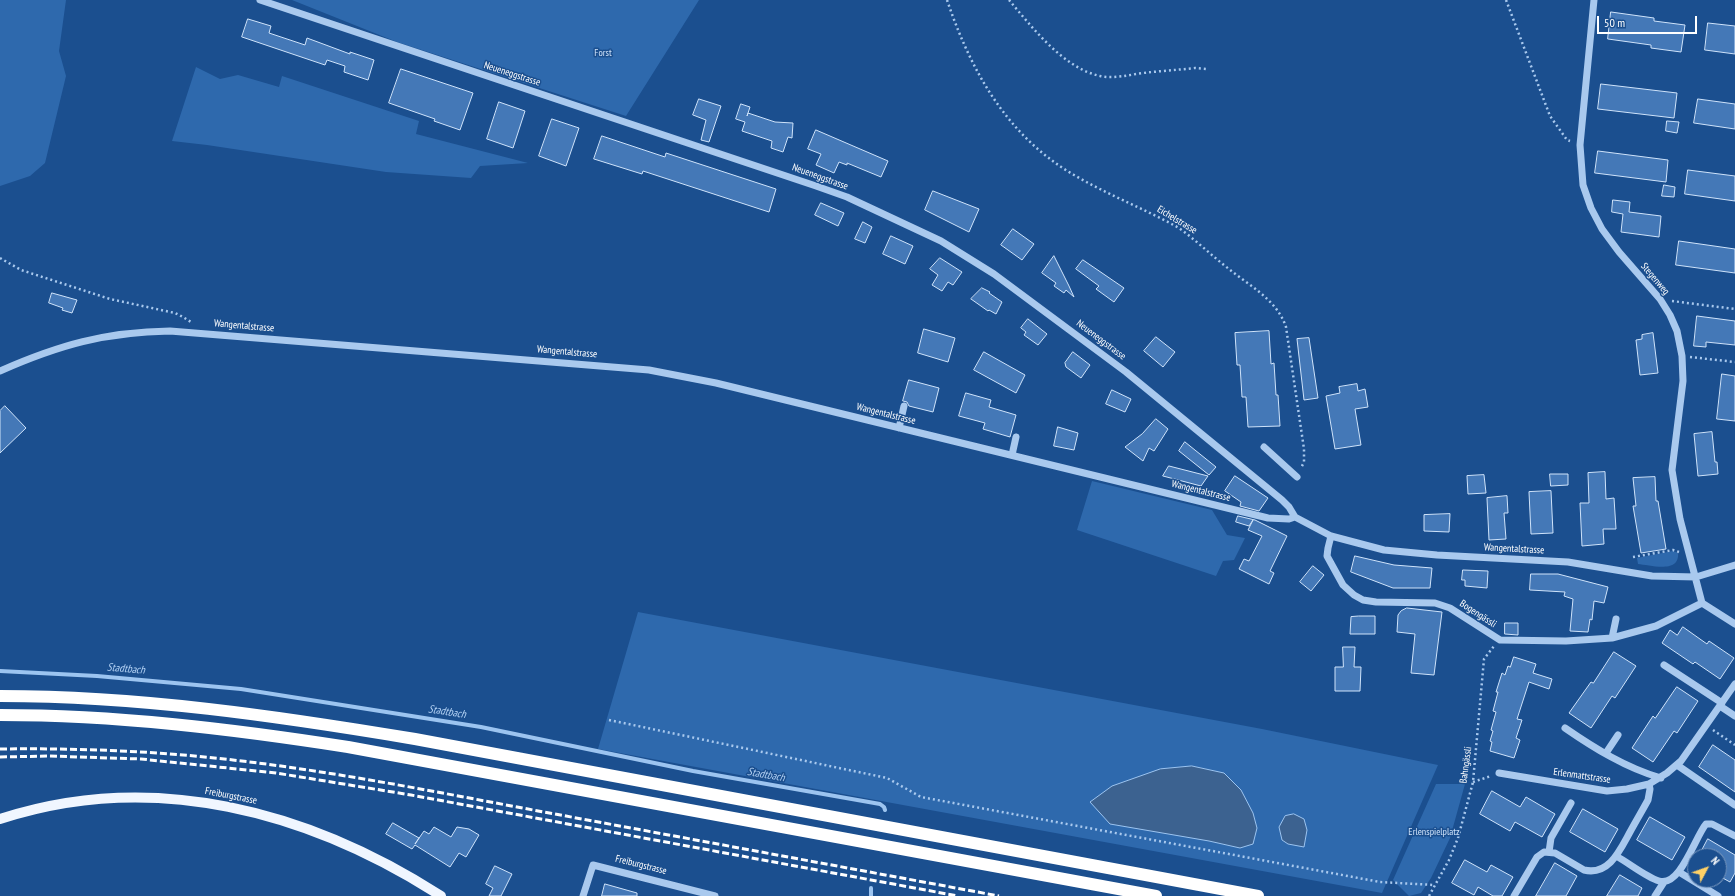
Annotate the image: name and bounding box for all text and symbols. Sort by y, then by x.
scale bar [1599,8,1699,34]
text: 50 m [1604,15,1625,30]
park label: Forst [594,47,612,59]
street label: Neueneggstrasse [482,59,542,89]
street label: Neueneggstrasse [790,161,850,193]
street label: Eichelstrasse [1155,203,1199,237]
street label: Stegenweg [1638,261,1672,297]
street label: Wangentalstrasse [213,317,275,335]
street label: Neueneggstrasse [1074,318,1128,362]
street label: Wangentalstrasse [536,343,598,361]
street label: Wangentalstrasse [855,401,917,427]
street label: Wangentalstrasse [1170,478,1232,504]
street label: Wangentalstrasse [1484,541,1544,557]
street label: Bogengässli [1457,598,1499,630]
water label: Stadtbach [107,661,145,677]
water label: Stadtbach [427,703,467,721]
street label: Bahngässli [1457,746,1475,784]
water label: Stadtbach [746,765,786,785]
street label: Erlenmattstrasse [1553,766,1611,786]
street label: Freiburgstrasse [204,785,258,807]
park label: Erlenspielplatz [1408,826,1460,838]
north arrow [1687,848,1727,888]
street label: Freiburgstrasse [614,853,668,877]
text: N [1708,854,1723,868]

